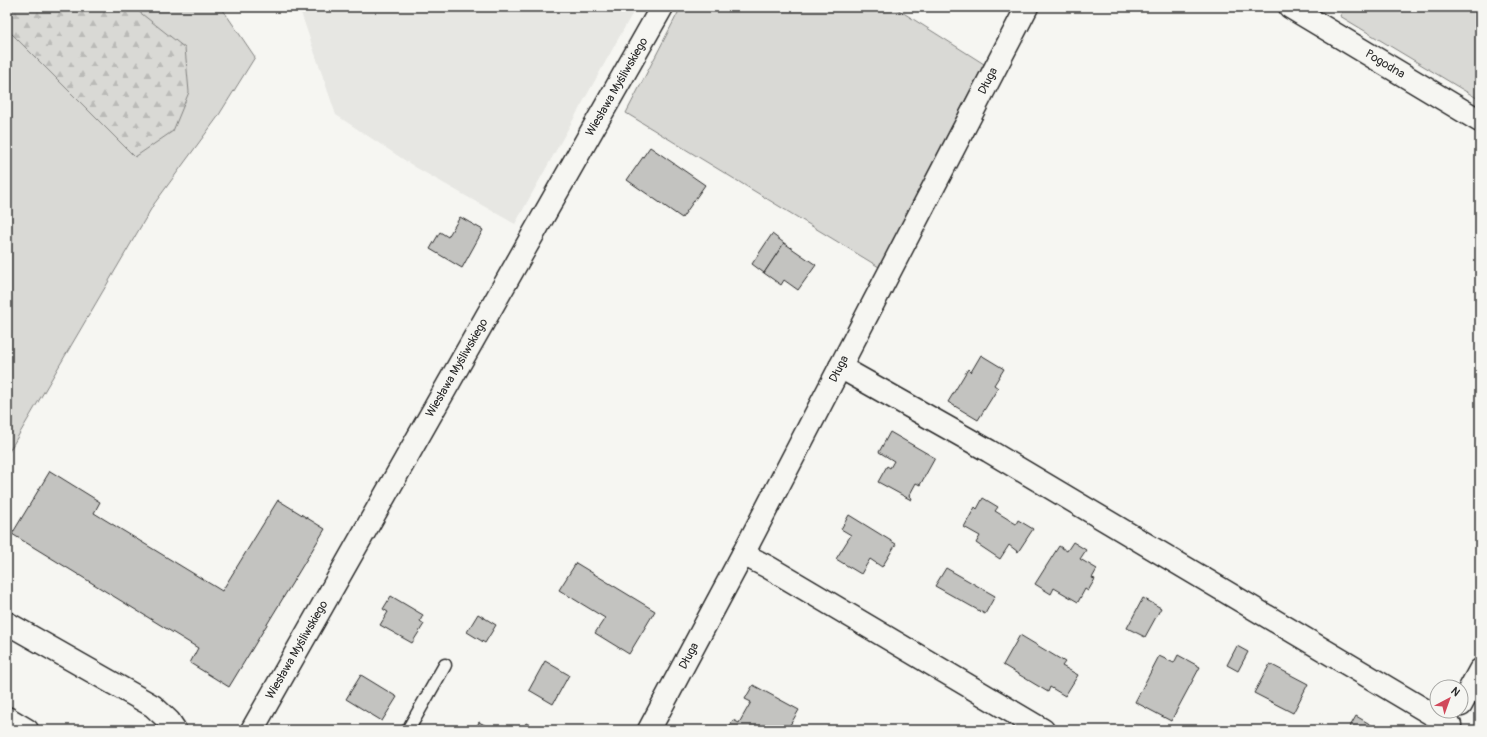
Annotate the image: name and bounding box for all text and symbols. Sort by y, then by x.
street label: Wiesława Myśliwskiego [583,34,652,139]
street label: Pogodna [1362,46,1408,82]
street label: Długa [975,65,1001,97]
street label: Wiesława Myśliwskiego [423,315,492,420]
street label: Długa [826,353,852,385]
street label: Wiesława Myśliwskiego [263,597,332,702]
street label: Długa [676,640,702,672]
north arrow [1429,679,1469,719]
text: N [1448,684,1463,700]

